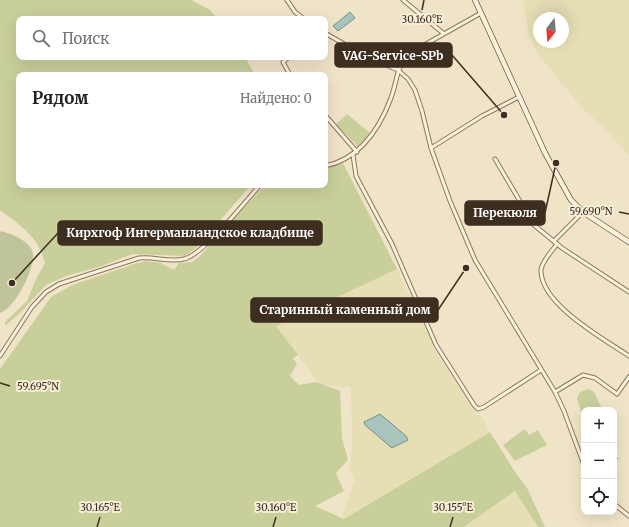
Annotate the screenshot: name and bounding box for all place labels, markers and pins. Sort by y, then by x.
callout: VAG-Service-SPb [335,43,452,67]
callout: Перекюля [465,201,545,225]
callout: Кирхгоф Ингерманландское кладбище [58,221,322,245]
callout: Старинный каменный дом [251,298,438,322]

